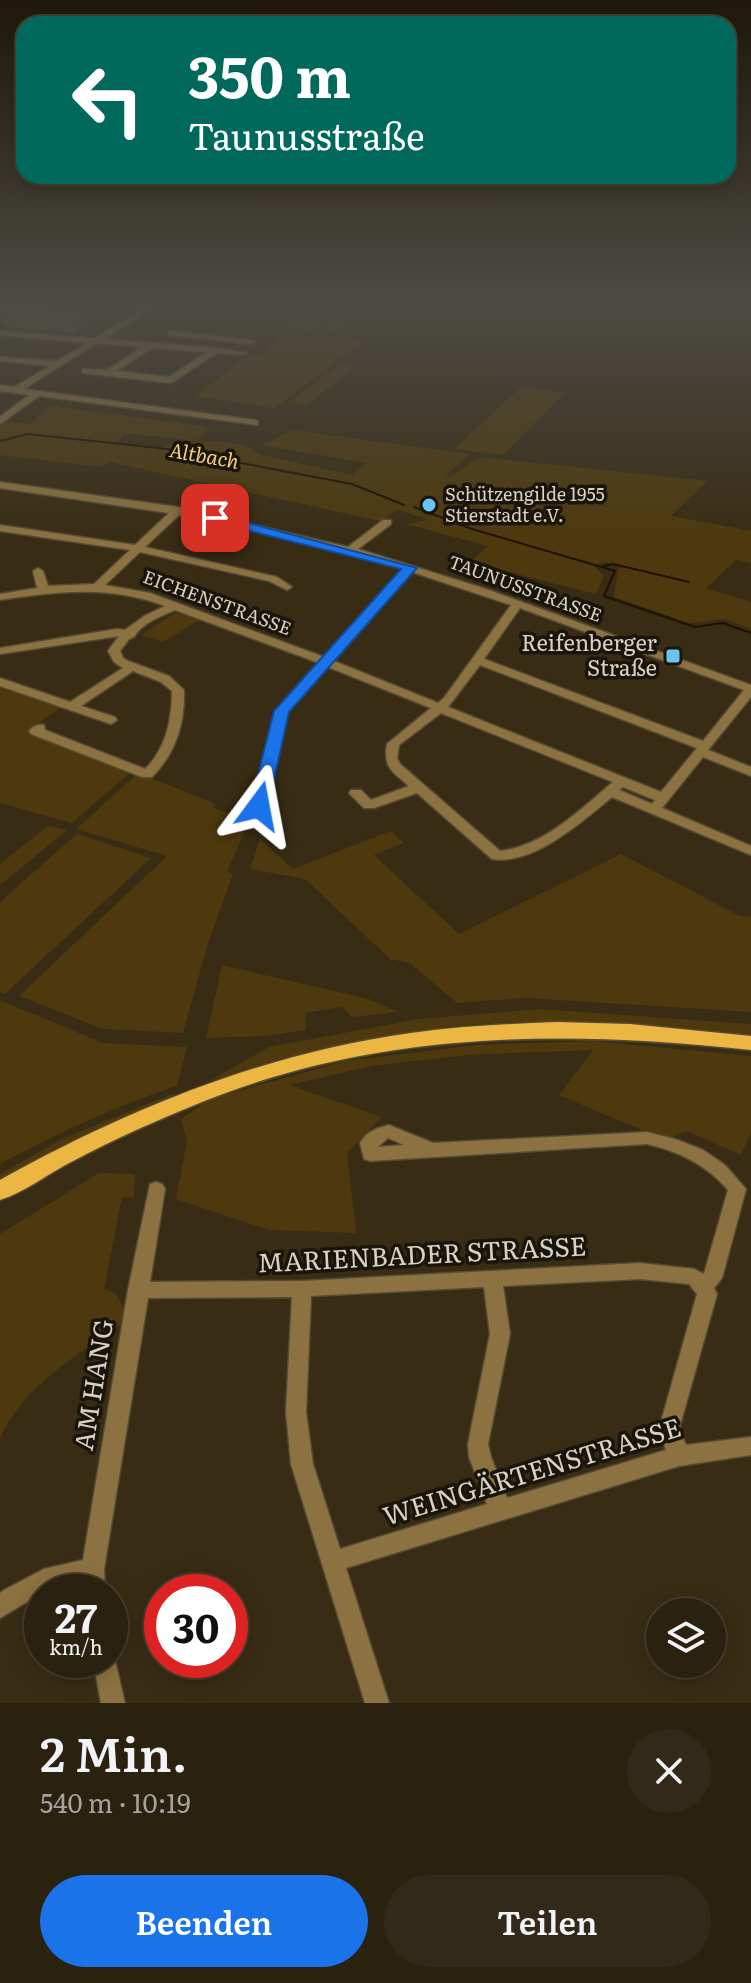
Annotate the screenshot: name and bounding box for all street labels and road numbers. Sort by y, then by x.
street label: TAUNUSSTRASSE [445,547,606,628]
street label: EICHENSTRASSE [140,562,295,641]
street label: MARIENBADER STRASSE [256,1224,587,1281]
street label: AM HANG [62,1316,121,1453]
street label: WEINGÄRTENSTRASSE [377,1406,685,1534]

